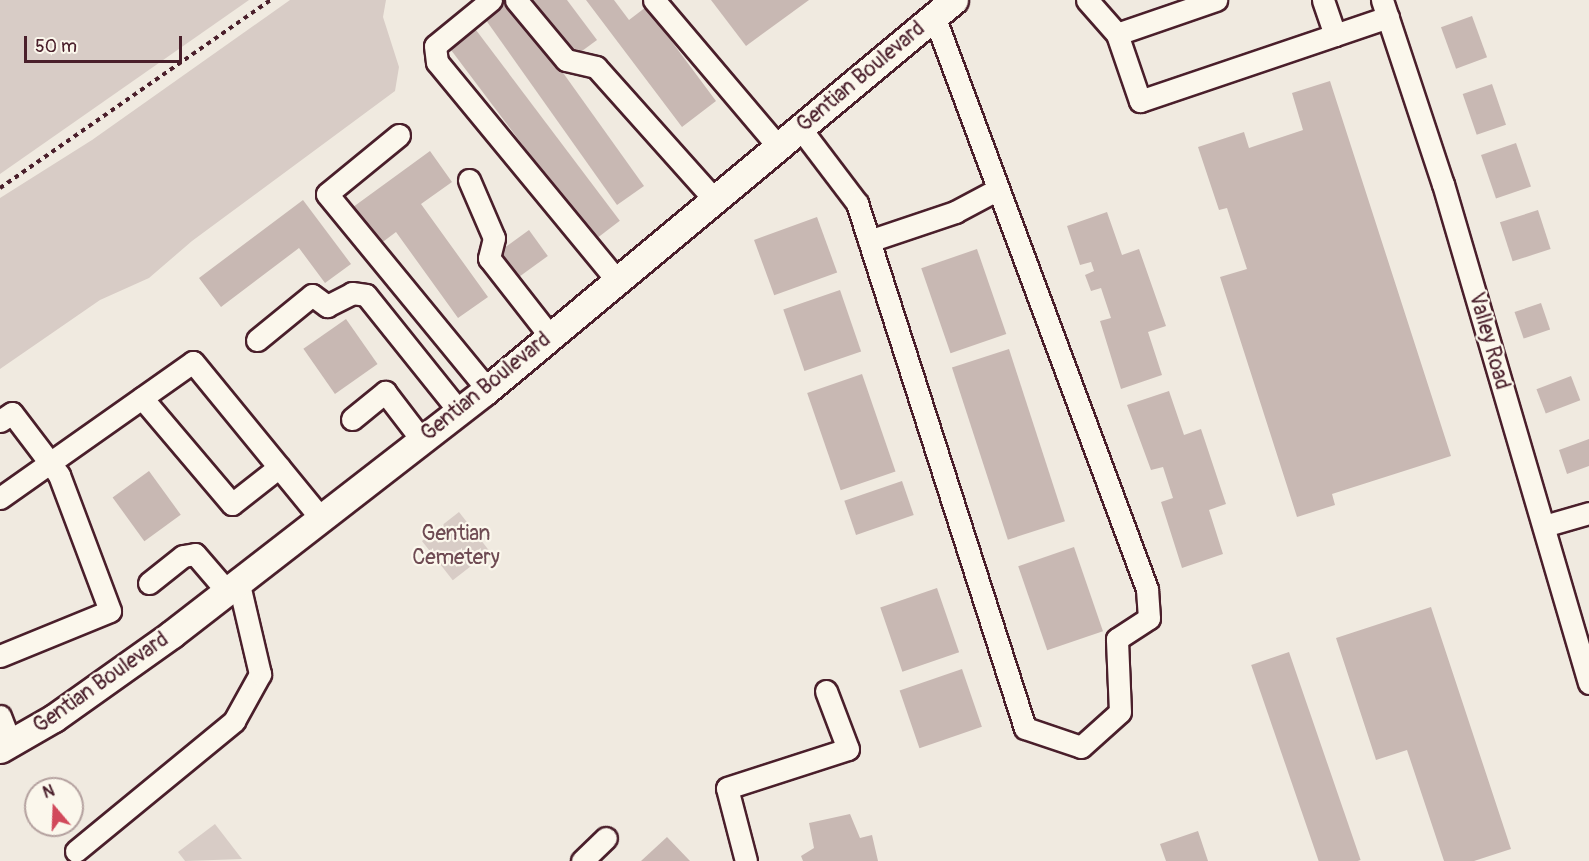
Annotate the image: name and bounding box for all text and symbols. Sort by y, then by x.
street label: Gentian Boulevard [792,16,930,138]
scale bar [27,24,184,62]
text: 50 m [35,35,77,58]
street label: Valley Road [1463,290,1515,392]
street label: Gentian Boulevard [416,327,556,447]
park label: Gentian Cemetery [412,521,500,571]
street label: Gentian Boulevard [29,627,173,739]
north arrow [24,777,84,837]
text: N [40,781,57,803]

